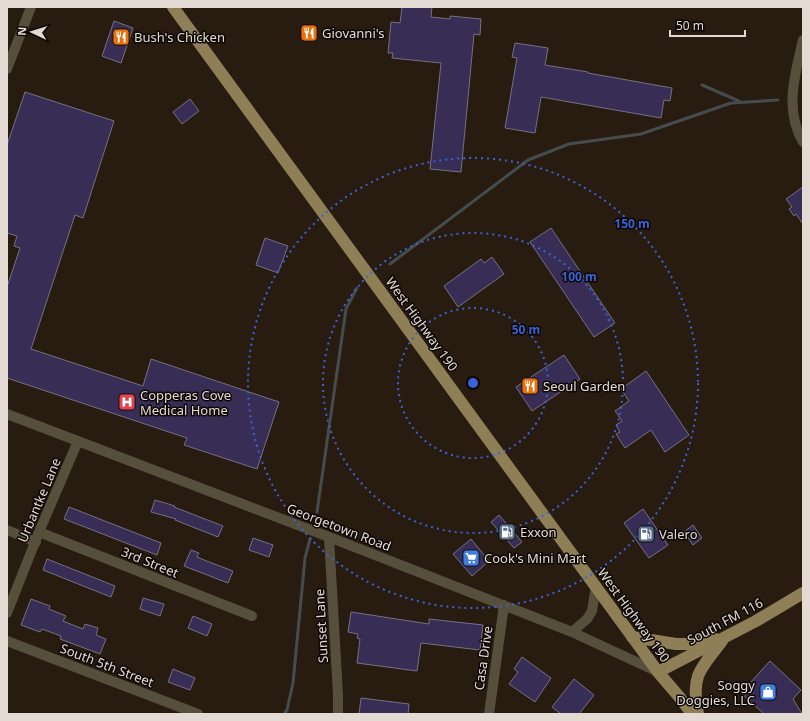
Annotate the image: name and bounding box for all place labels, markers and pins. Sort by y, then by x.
restaurant icon: Giovanni's [299,23,319,43]
place label: Giovanni's [322,24,385,42]
restaurant icon: Bush's Chicken [111,27,131,47]
place label: Bush's Chicken [134,28,225,46]
centre of rings [466,376,480,390]
restaurant icon: Seoul Garden [520,376,540,396]
place label: Seoul Garden [543,377,625,395]
place label: Copperas Cove Medical Home [140,386,231,419]
hospital icon: Copperas Cove Medical Home [117,392,137,412]
fuel station icon: Exxon [497,522,517,542]
place label: Exxon [520,523,557,541]
fuel station icon: Valero [636,524,656,544]
place label: Valero [659,525,698,543]
supermarket icon: Cook's Mini Mart [461,548,481,568]
place label: Cook's Mini Mart [484,549,586,567]
place label: Soggy Doggies, LLC [676,676,755,709]
shop icon: Soggy Doggies, LLC [758,682,778,702]

